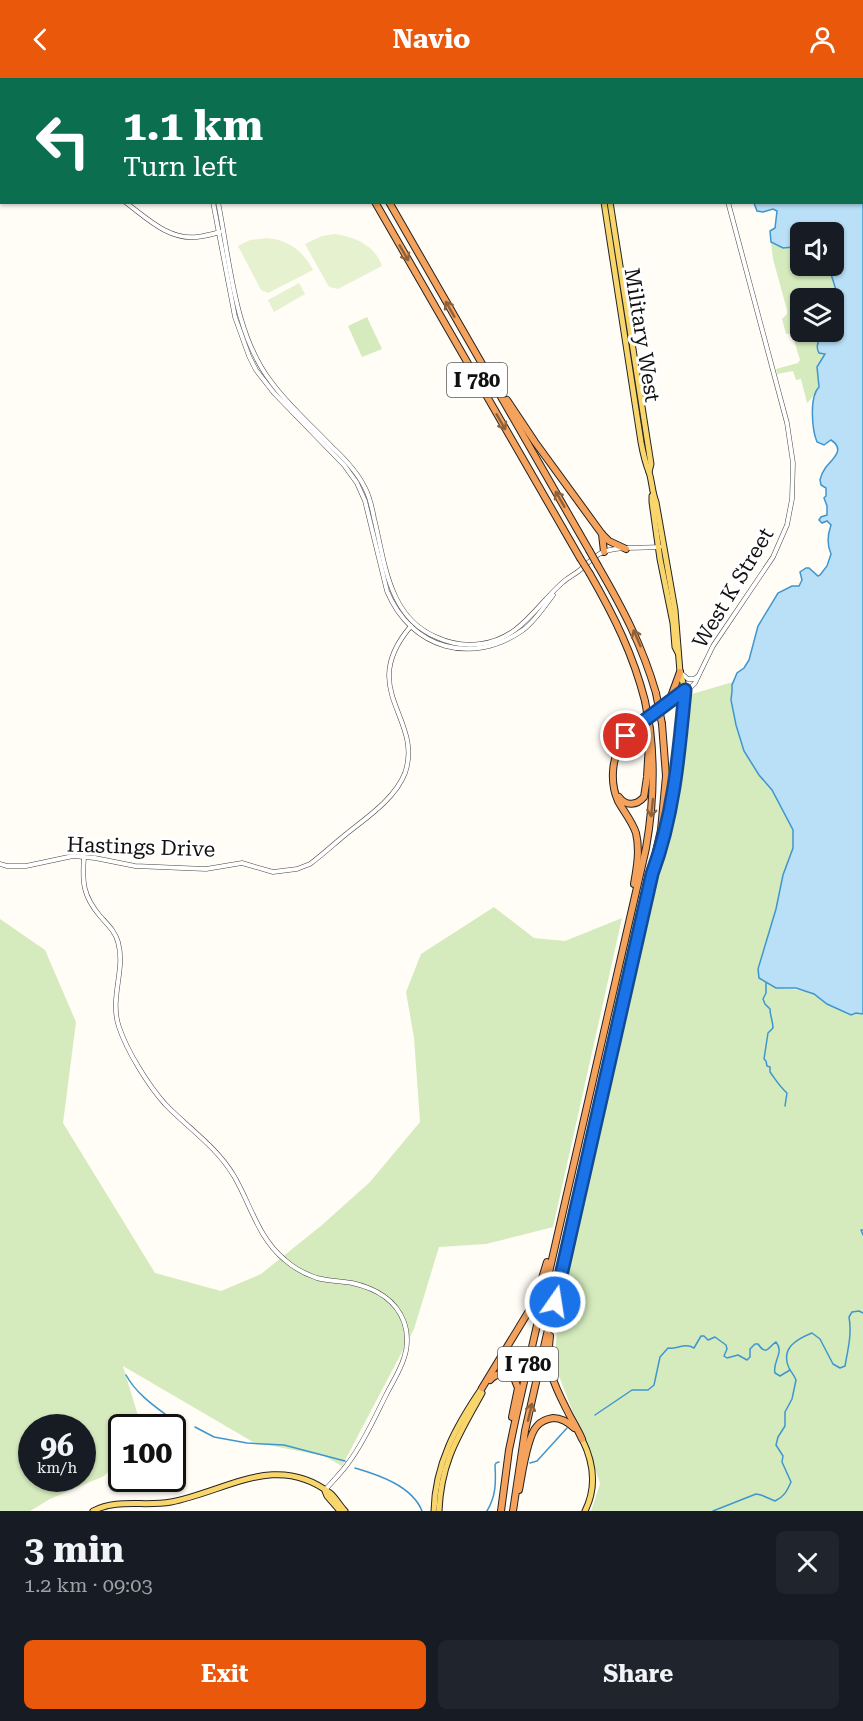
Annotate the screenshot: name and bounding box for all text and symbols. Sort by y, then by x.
icon: back [24,23,57,56]
text: Navio [392,23,471,55]
icon: person [806,23,839,56]
text: 1.1 km [123,101,263,150]
icon: left [24,102,102,180]
text: Turn left [123,151,237,183]
map controls [790,222,844,342]
button: sound [790,222,844,276]
one-way arrow [398,244,410,261]
street label: Military West [620,266,664,404]
button: layers [790,288,844,342]
one-way arrow [444,301,456,318]
road number: I 780 [447,363,507,397]
one-way arrow [496,413,508,430]
one-way arrow [554,491,566,508]
street label: West K Street [688,523,778,652]
one-way arrow [631,629,642,648]
pin [600,710,651,761]
icon: arrive [609,719,642,752]
one-way arrow [646,797,657,817]
street label: Hastings Drive [66,832,216,862]
position arrow [523,1270,587,1334]
road number: I 780 [498,1347,558,1381]
one-way arrow [524,1403,536,1422]
speed limit sign: 100 [108,1414,186,1492]
text: 96 [40,1428,74,1463]
text: km/h [37,1459,77,1477]
text: 3 min [24,1529,124,1571]
button: close [776,1531,839,1594]
text: 1.2 km · 09:03 [24,1573,153,1597]
button: Exit [24,1640,426,1709]
button: Share [438,1640,839,1709]

